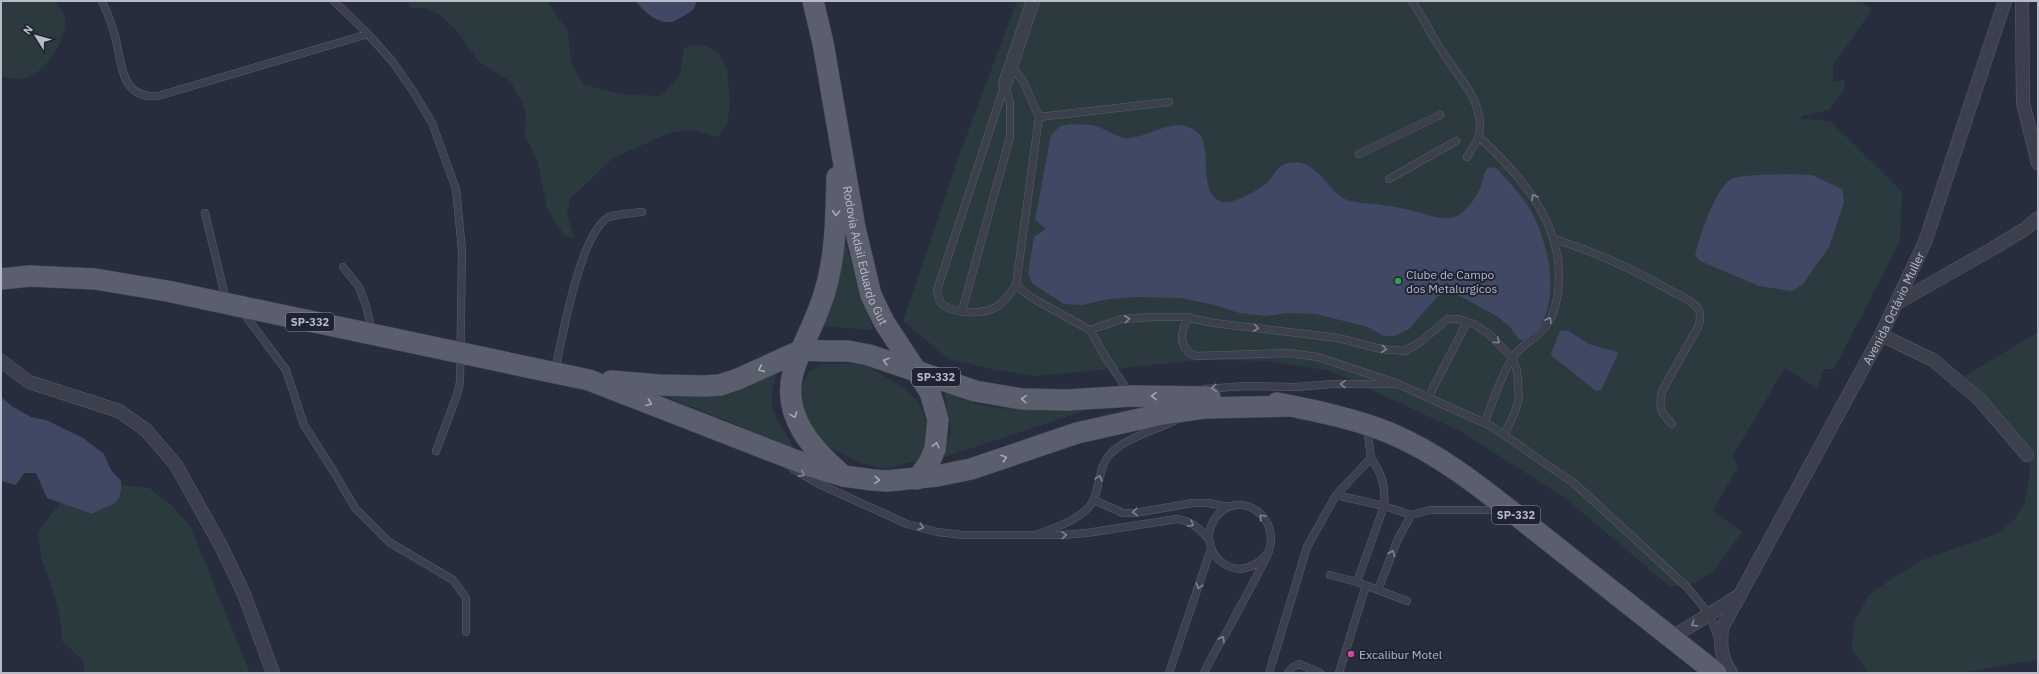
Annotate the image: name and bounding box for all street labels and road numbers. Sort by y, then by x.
street label: Rodovia Adail Eduardo Gut [840,185,892,327]
street label: Avenida Octávio Muller [1859,249,1927,367]
road number: SP-332 [286,313,334,331]
road number: SP-332 [912,368,960,386]
road number: SP-332 [1492,506,1540,524]

